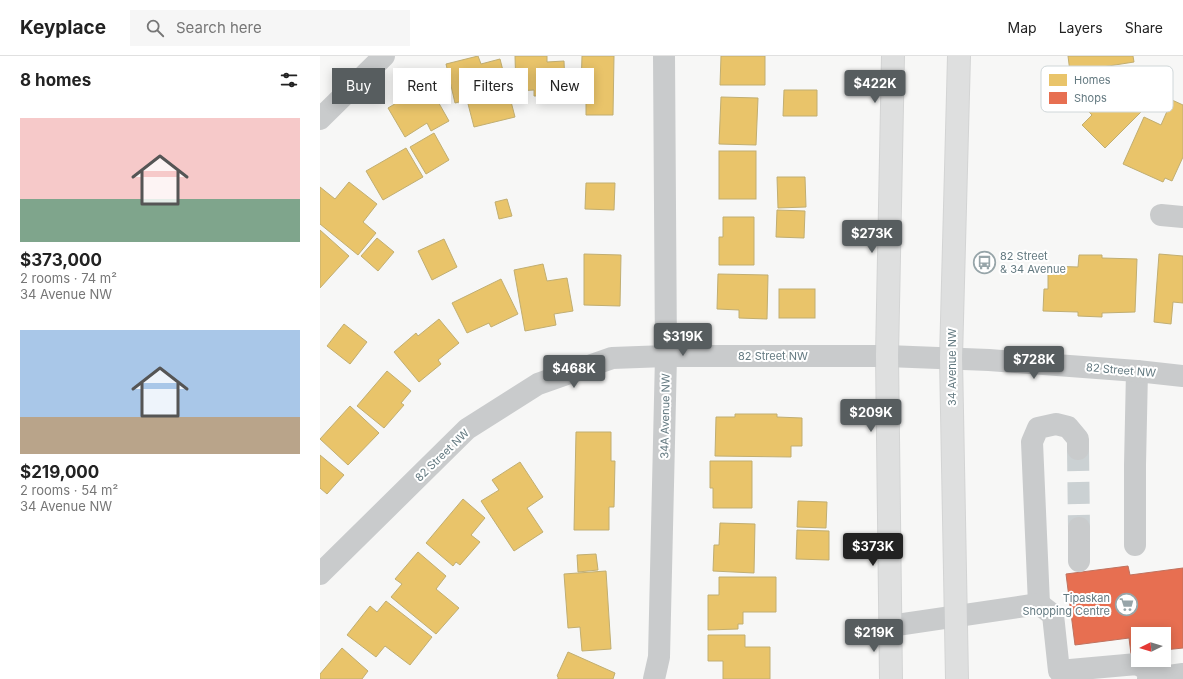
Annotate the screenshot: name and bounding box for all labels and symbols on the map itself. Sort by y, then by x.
legend [1041,66,1173,112]
pin: $422K [847,70,903,104]
text: Homes [1074,73,1111,87]
text: Shops [1074,91,1107,105]
pin: $273K [844,220,900,254]
bus stop icon: 82 Street & 34 Avenue [972,249,998,275]
place label: 82 Street & 34 Avenue [1000,249,1066,276]
pin: $319K [655,323,711,357]
street label: 34 Avenue NW [945,328,959,406]
pin: $728K [1006,346,1062,380]
street label: 82 Street NW [738,349,808,363]
pin: $468K [546,355,602,389]
street label: 82 Street NW [1086,360,1157,380]
street label: 34A Avenue NW [657,373,673,459]
pin: $209K [843,399,899,433]
street label: 82 Street NW [412,426,472,484]
pin: $373K [845,533,901,567]
place label: Tipaskan Shopping Centre [1022,591,1110,618]
supermarket icon: Tipaskan Shopping Centre [1113,591,1139,617]
pin: $219K [846,619,902,653]
north arrow [1131,627,1171,667]

